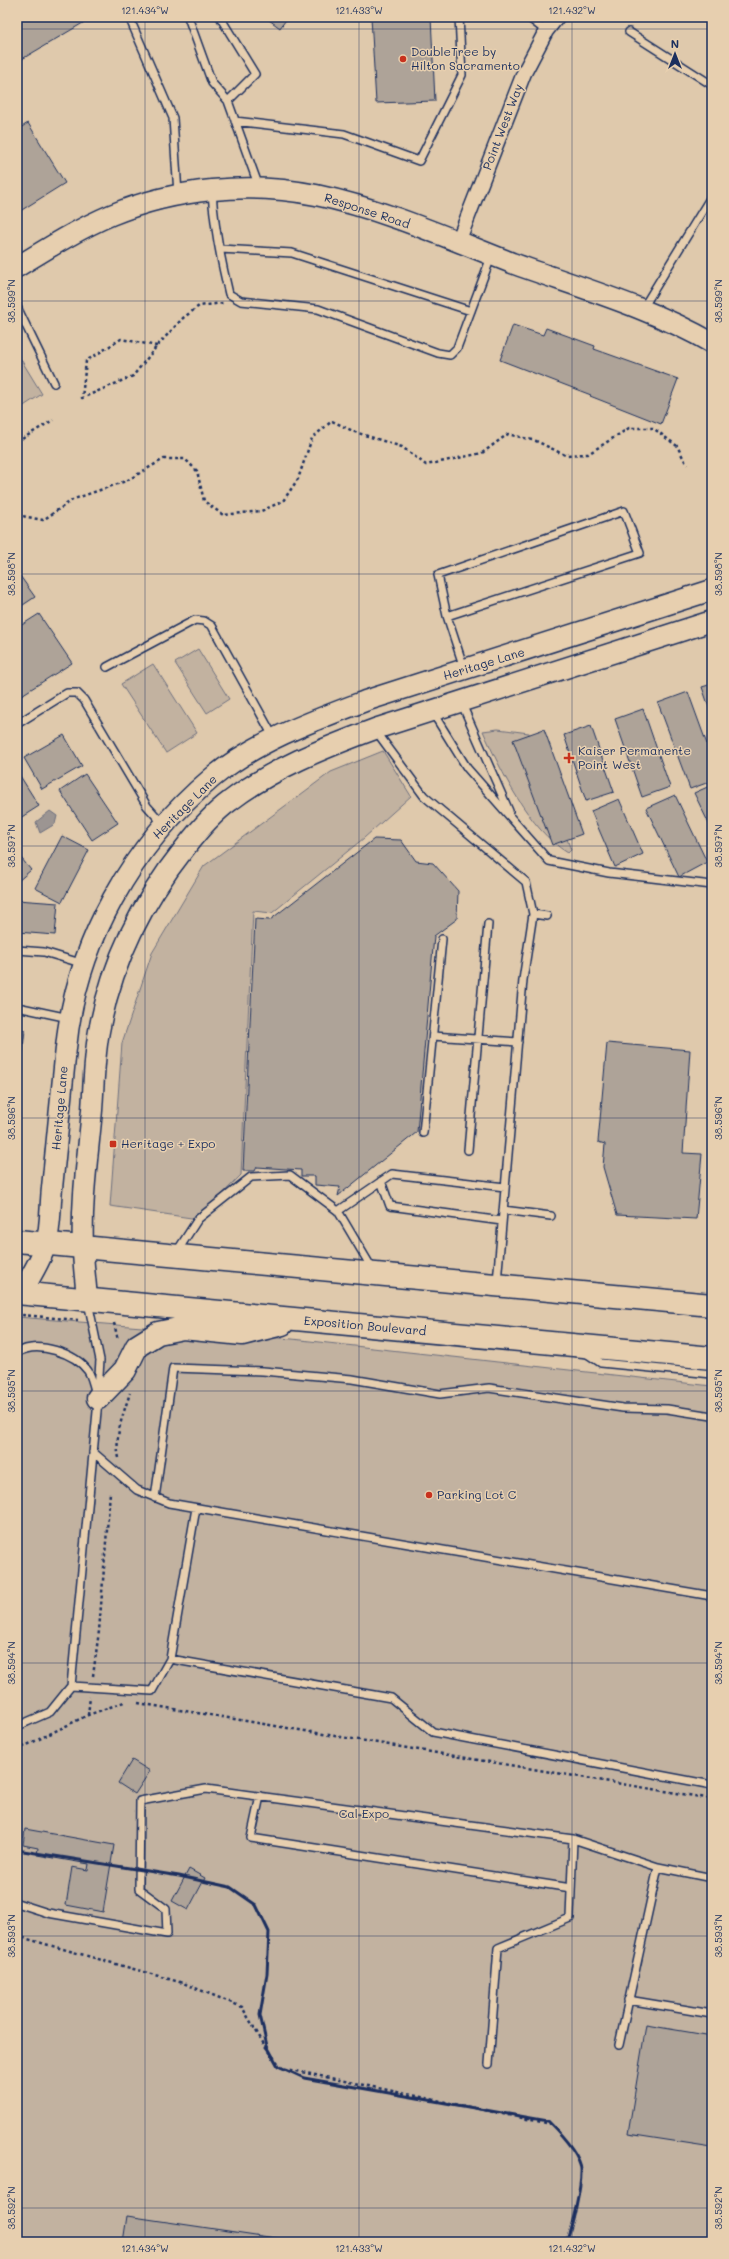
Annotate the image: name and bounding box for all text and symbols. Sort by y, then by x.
text: 121.434°W [121,3,169,17]
text: 121.433°W [335,3,383,17]
text: 121.432°W [548,3,596,17]
north arrow [655,34,695,74]
text: N [671,36,679,51]
place label: DoubleTree by Hilton Sacramento [411,43,520,73]
marker: DoubleTree by Hilton Sacramento [398,54,408,64]
street label: Point West Way [478,81,526,172]
street label: Response Road [322,189,413,232]
text: 38.599°N [4,279,18,323]
text: 38.599°N [711,279,725,323]
text: 38.598°N [4,552,18,596]
text: 38.598°N [711,552,725,596]
street label: Heritage Lane [441,643,526,683]
place label: Kaiser Permanente Point West [578,742,691,772]
marker: Kaiser Permanente Point West [563,752,575,764]
street label: Heritage Lane [149,771,220,842]
text: 38.597°N [4,824,18,868]
text: 38.597°N [711,824,725,868]
street label: Heritage Lane [47,1065,71,1151]
text: 38.596°N [4,1096,18,1140]
text: 38.596°N [711,1096,725,1140]
place label: Heritage + Expo [121,1135,216,1151]
marker: Heritage + Expo [108,1139,118,1149]
street label: Exposition Boulevard [303,1312,427,1338]
text: 38.595°N [4,1369,18,1413]
text: 38.595°N [711,1369,725,1413]
place label: Parking Lot C [437,1486,517,1502]
marker: Parking Lot C [424,1490,434,1500]
text: 38.594°N [4,1641,18,1685]
text: 38.594°N [711,1641,725,1685]
park label: Cal Expo [339,1805,389,1821]
text: 38.593°N [4,1914,18,1958]
text: 38.593°N [711,1914,725,1958]
text: 38.592°N [4,2186,18,2230]
text: 38.592°N [711,2186,725,2230]
text: 121.434°W [121,2241,169,2255]
text: 121.433°W [335,2241,383,2255]
text: 121.432°W [548,2241,596,2255]

